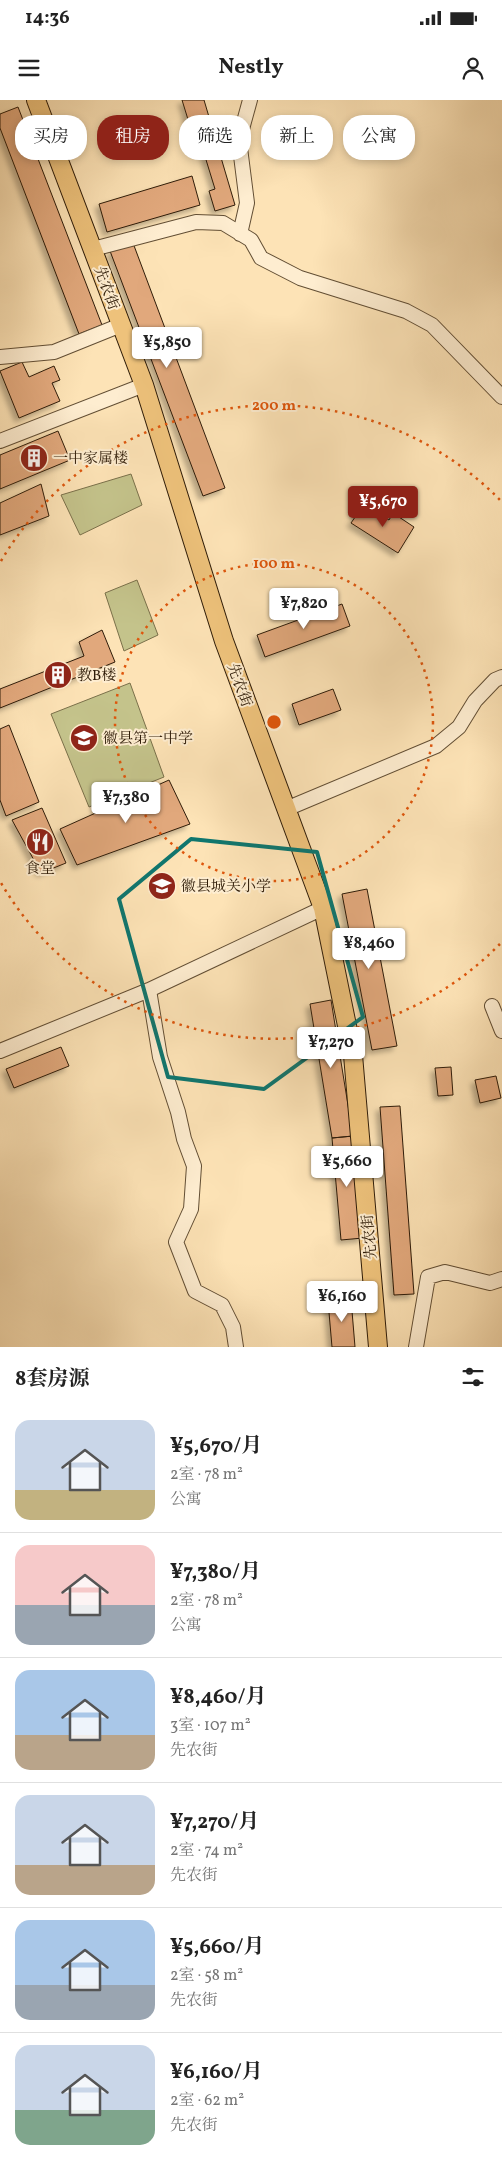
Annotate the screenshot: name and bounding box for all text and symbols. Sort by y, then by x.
text: 14:36 [25,5,70,31]
text: Nestly [218,52,284,83]
icon: menu [15,54,43,82]
icon: person [459,54,487,82]
chip: 买房 [15,115,87,160]
chip: 租房 [97,115,169,160]
chip: 筛选 [179,115,251,160]
chip: 新上 [261,115,333,160]
chip: 公寓 [343,115,415,160]
street label: 先农街 [88,264,123,313]
pin: ¥5,850 [126,326,208,369]
text: ¥5,850 [143,332,191,354]
text: 200 m [252,396,296,417]
building icon: 一中家属楼 [19,443,49,473]
place label: 一中家属楼 [53,449,128,470]
pin: ¥5,670 [342,486,424,528]
text: ¥5,670 [359,491,407,513]
text: 100 m [253,554,296,575]
pin: ¥7,820 [263,588,345,630]
text: ¥7,820 [280,593,328,615]
building icon: 教B楼 [43,660,73,690]
street label: 先农街 [221,661,256,710]
place label: 教B楼 [77,666,116,687]
centre of rings [265,713,283,731]
school or university icon: 徽县第一中学 [69,723,99,753]
place label: 徽县第一中学 [103,729,193,750]
pin: ¥7,380 [85,782,167,824]
text: ¥7,380 [102,787,150,809]
restaurant icon: 食堂 [25,827,55,857]
place label: 食堂 [25,859,55,880]
school or university icon: 徽县城关小学 [147,871,177,901]
place label: 徽县城关小学 [181,877,271,898]
pin: ¥8,460 [328,928,410,970]
text: ¥8,460 [343,933,395,955]
pin: ¥7,270 [290,1026,372,1069]
text: ¥7,270 [308,1032,354,1054]
pin: ¥5,660 [306,1146,388,1188]
text: ¥5,660 [322,1151,372,1173]
street label: 先农街 [358,1214,383,1260]
pin: ¥6,160 [301,1280,383,1323]
text: ¥6,160 [318,1286,366,1308]
icon: filters [459,1363,487,1391]
text: 8套房源 [15,1365,89,1394]
text: ¥5,670/月 [170,1432,262,1461]
icon: home [55,1440,115,1500]
text: 2室 · 78 m² [170,1464,243,1486]
text: 公寓 [170,1489,202,1511]
text: ¥7,380/月 [170,1558,261,1587]
icon: home [55,1565,115,1625]
text: 2室 · 78 m² [170,1590,243,1612]
text: 公寓 [170,1615,202,1637]
text: ¥8,460/月 [170,1683,267,1712]
icon: home [55,1690,115,1750]
text: 3室 · 107 m² [170,1715,251,1737]
text: 先农街 [170,1740,218,1762]
text: ¥7,270/月 [170,1808,259,1837]
icon: home [55,1815,115,1875]
text: 2室 · 74 m² [170,1840,243,1862]
text: 先农街 [170,1865,218,1887]
text: ¥5,660/月 [170,1933,265,1962]
icon: home [55,1940,115,2000]
text: 2室 · 58 m² [170,1965,243,1987]
text: 先农街 [170,1990,218,2012]
text: ¥6,160/月 [170,2058,263,2087]
icon: home [55,2065,115,2125]
text: 2室 · 62 m² [170,2090,244,2112]
text: 先农街 [170,2115,218,2137]

